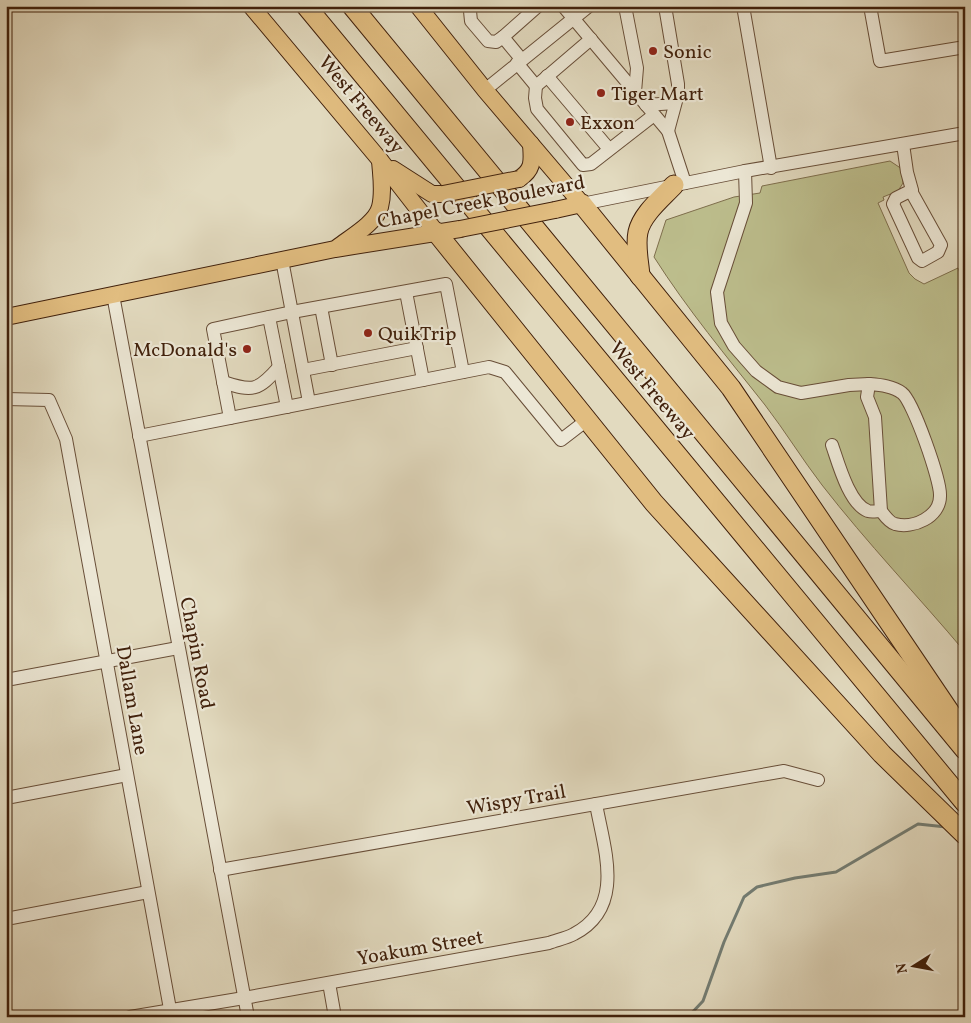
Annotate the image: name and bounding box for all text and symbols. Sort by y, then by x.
place label: Sonic [663,39,712,67]
marker: Sonic [647,45,659,57]
street label: West Freeway [311,50,410,161]
place label: Tiger Mart [611,81,704,109]
marker: Tiger Mart [595,87,607,99]
place label: Exxon [580,110,635,138]
marker: Exxon [564,116,576,128]
street label: Chapel Creek Boulevard [375,169,588,237]
place label: QuikTrip [378,321,457,349]
marker: QuikTrip [362,327,374,339]
street label: West Freeway [602,336,701,447]
place label: McDonald's [133,337,237,365]
marker: McDonald's [241,343,253,355]
street label: Chapin Road [171,595,221,712]
street label: Dallam Lane [108,643,154,757]
street label: Wispy Trail [465,778,568,823]
street label: Yoakum Street [355,924,486,974]
north arrow [888,940,938,990]
text: N [892,961,913,975]

